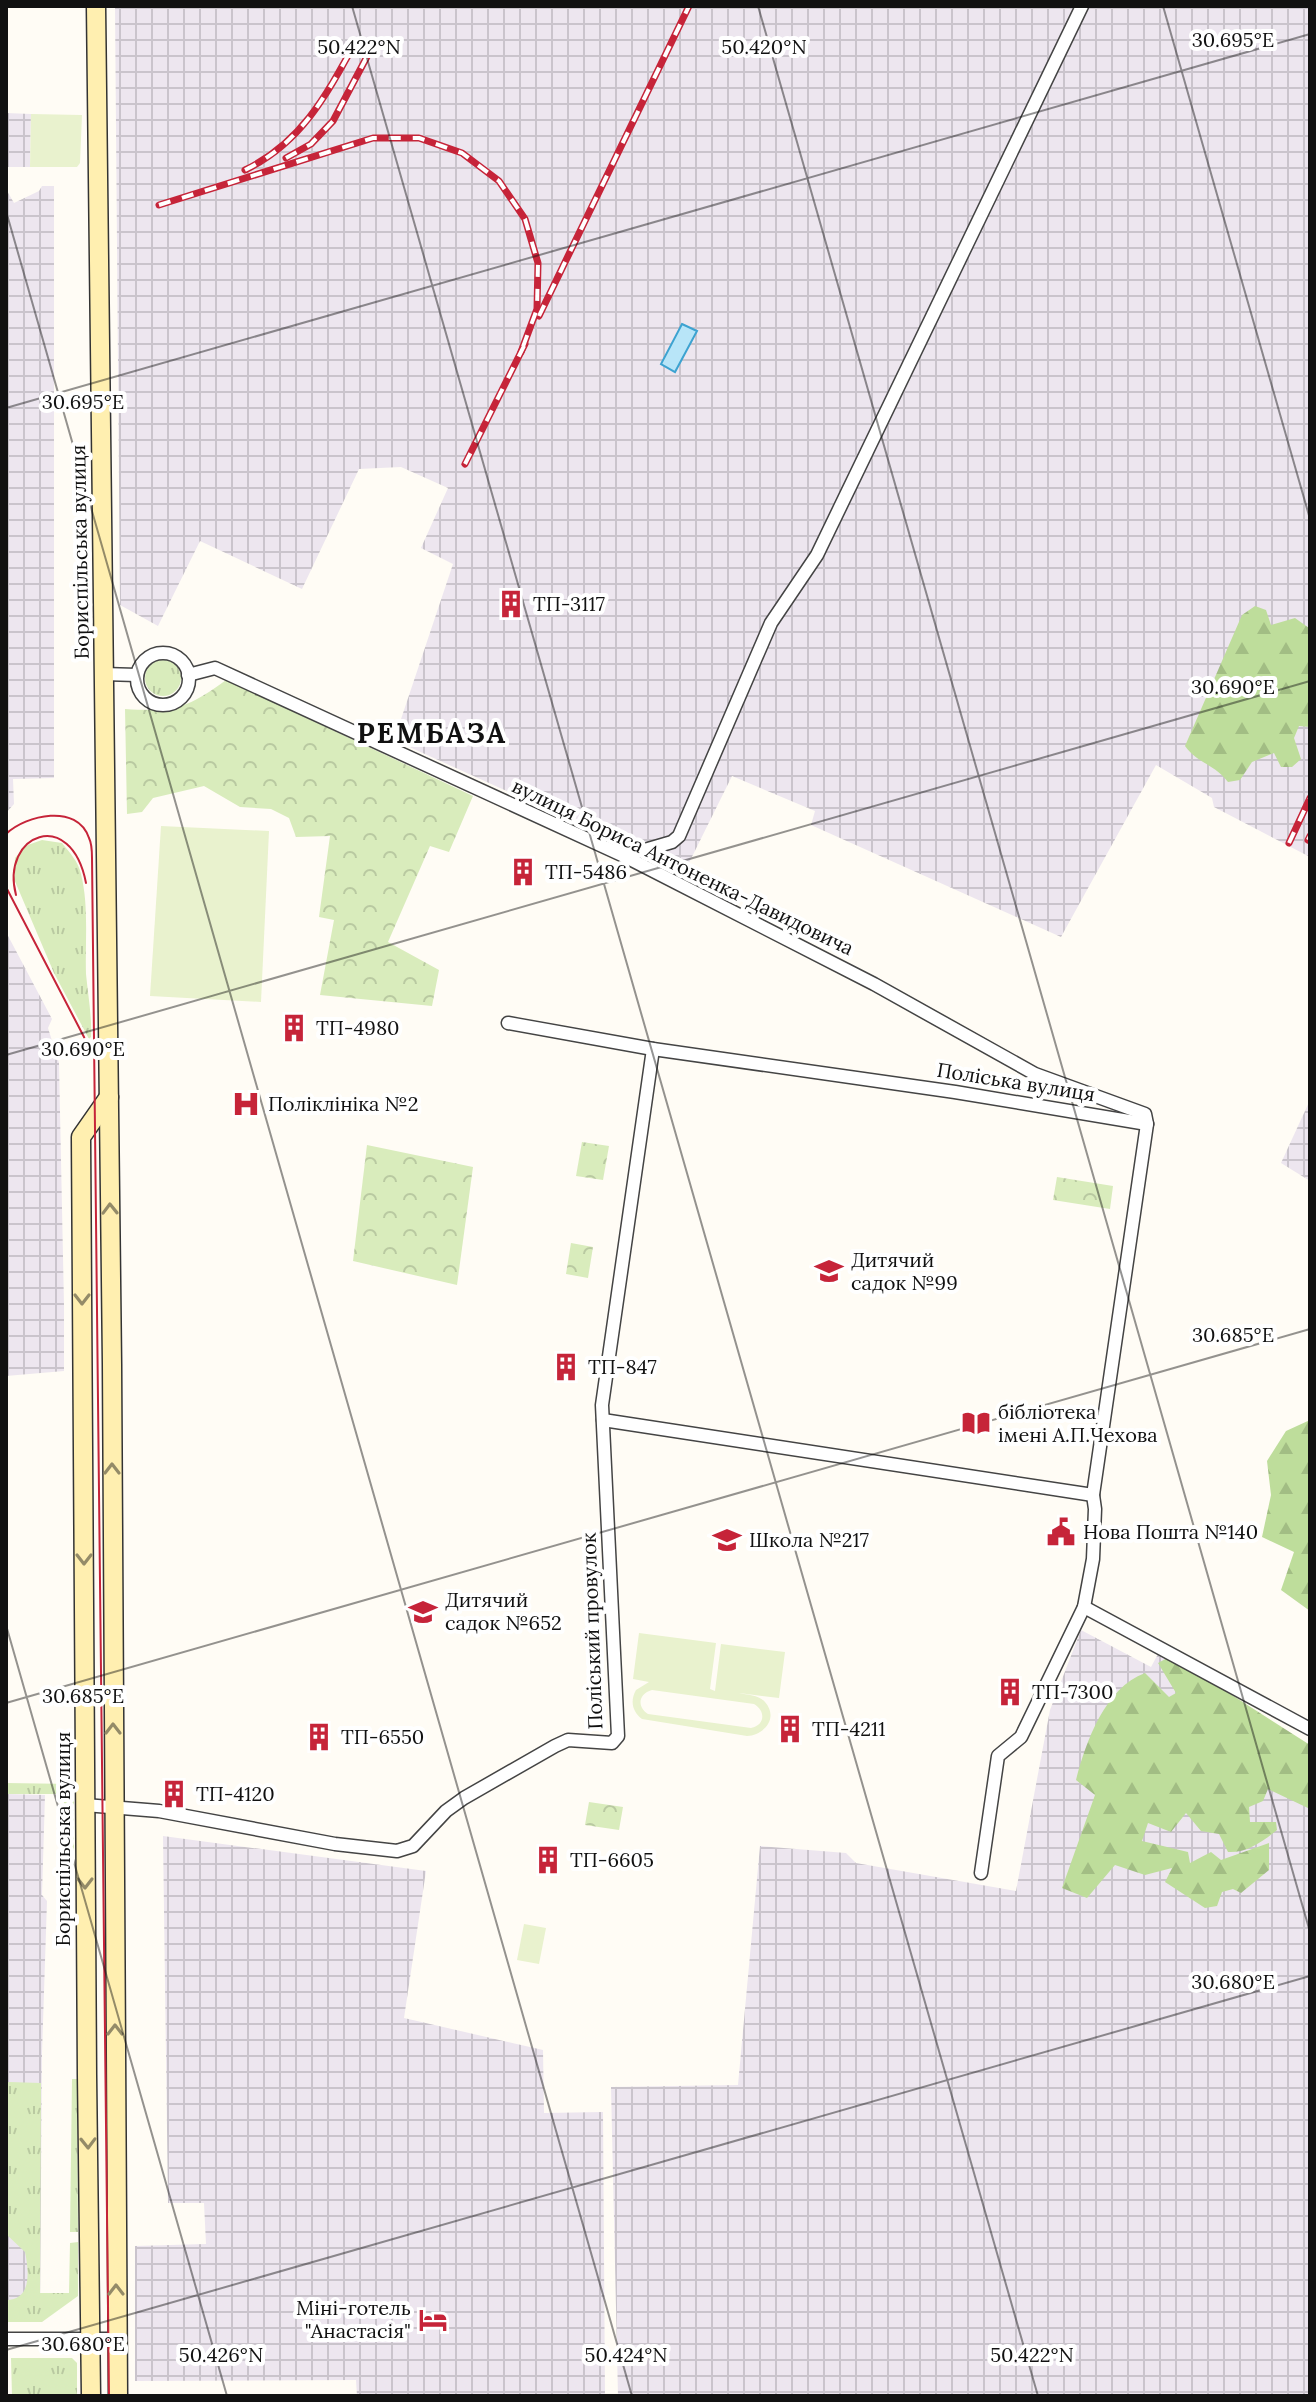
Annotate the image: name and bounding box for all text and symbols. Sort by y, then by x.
text: 30.695°E [1192,27,1274,52]
text: 50.422°N [317,34,401,59]
text: 50.420°N [721,34,807,59]
text: 30.695°E [42,389,124,414]
street label: Бориспільська вулиця [65,444,94,660]
building icon: ТП-3117 [496,589,526,619]
place label: ТП-3117 [533,591,605,616]
text: 30.690°E [1191,674,1275,699]
district label: РЕМБАЗА [357,715,507,751]
street label: вулиця Бориса Антоненка-Давидовича [508,773,858,960]
building icon: ТП-5486 [508,857,538,887]
place label: ТП-5486 [545,859,627,884]
building icon: ТП-4980 [279,1013,309,1043]
place label: ТП-4980 [316,1015,400,1040]
text: 30.690°E [41,1036,125,1061]
street label: Поліська вулиця [935,1057,1097,1106]
hospital icon: Поліклініка №2 [231,1089,261,1119]
place label: Поліклініка №2 [268,1091,418,1116]
one-way arrow [101,1202,119,1215]
place label: Дитячий садок №99 [851,1247,958,1295]
school or university icon: Дитячий садок №99 [814,1256,844,1286]
one-way arrow [73,1293,91,1306]
text: 30.685°E [1192,1322,1274,1347]
building icon: ТП-847 [551,1352,581,1382]
place label: ТП-847 [588,1354,657,1379]
place label: бібліотека імені А.П.Чехова [998,1399,1158,1447]
library icon: бібліотека імені А.П.Чехова [961,1408,991,1438]
one-way arrow [103,1462,121,1475]
public building icon: Нова Пошта №140 [1046,1517,1076,1547]
place label: Нова Пошта №140 [1083,1519,1258,1544]
school or university icon: Школа №217 [712,1525,742,1555]
place label: Школа №217 [749,1527,869,1552]
street label: Поліський провулок [576,1532,607,1730]
one-way arrow [75,1553,93,1566]
place label: Дитячий садок №652 [445,1587,562,1635]
school or university icon: Дитячий садок №652 [408,1597,438,1627]
building icon: ТП-7300 [995,1677,1025,1707]
place label: ТП-7300 [1032,1679,1113,1704]
text: 30.685°E [42,1683,124,1708]
building icon: ТП-4211 [775,1714,805,1744]
place label: ТП-4211 [812,1716,886,1741]
one-way arrow [104,1722,122,1735]
building icon: ТП-6550 [304,1722,334,1752]
place label: ТП-6550 [341,1724,424,1749]
street label: Бориспільська вулиця [50,1732,75,1946]
building icon: ТП-4120 [159,1779,189,1809]
place label: ТП-4120 [196,1781,275,1806]
building icon: ТП-6605 [533,1845,563,1875]
place label: ТП-6605 [570,1847,654,1872]
one-way arrow [77,1877,94,1890]
text: 30.680°E [1191,1969,1275,1994]
one-way arrow [106,2023,124,2036]
one-way arrow [79,2137,97,2150]
one-way arrow [107,2283,125,2296]
place label: Міні-готель "Анастасія" [296,2295,411,2343]
hotel icon: Міні-готель "Анастасія" [418,2305,448,2335]
text: 30.680°E [41,2331,125,2356]
text: 50.426°N [179,2342,263,2367]
text: 50.424°N [585,2342,667,2367]
text: 50.422°N [990,2342,1074,2367]

